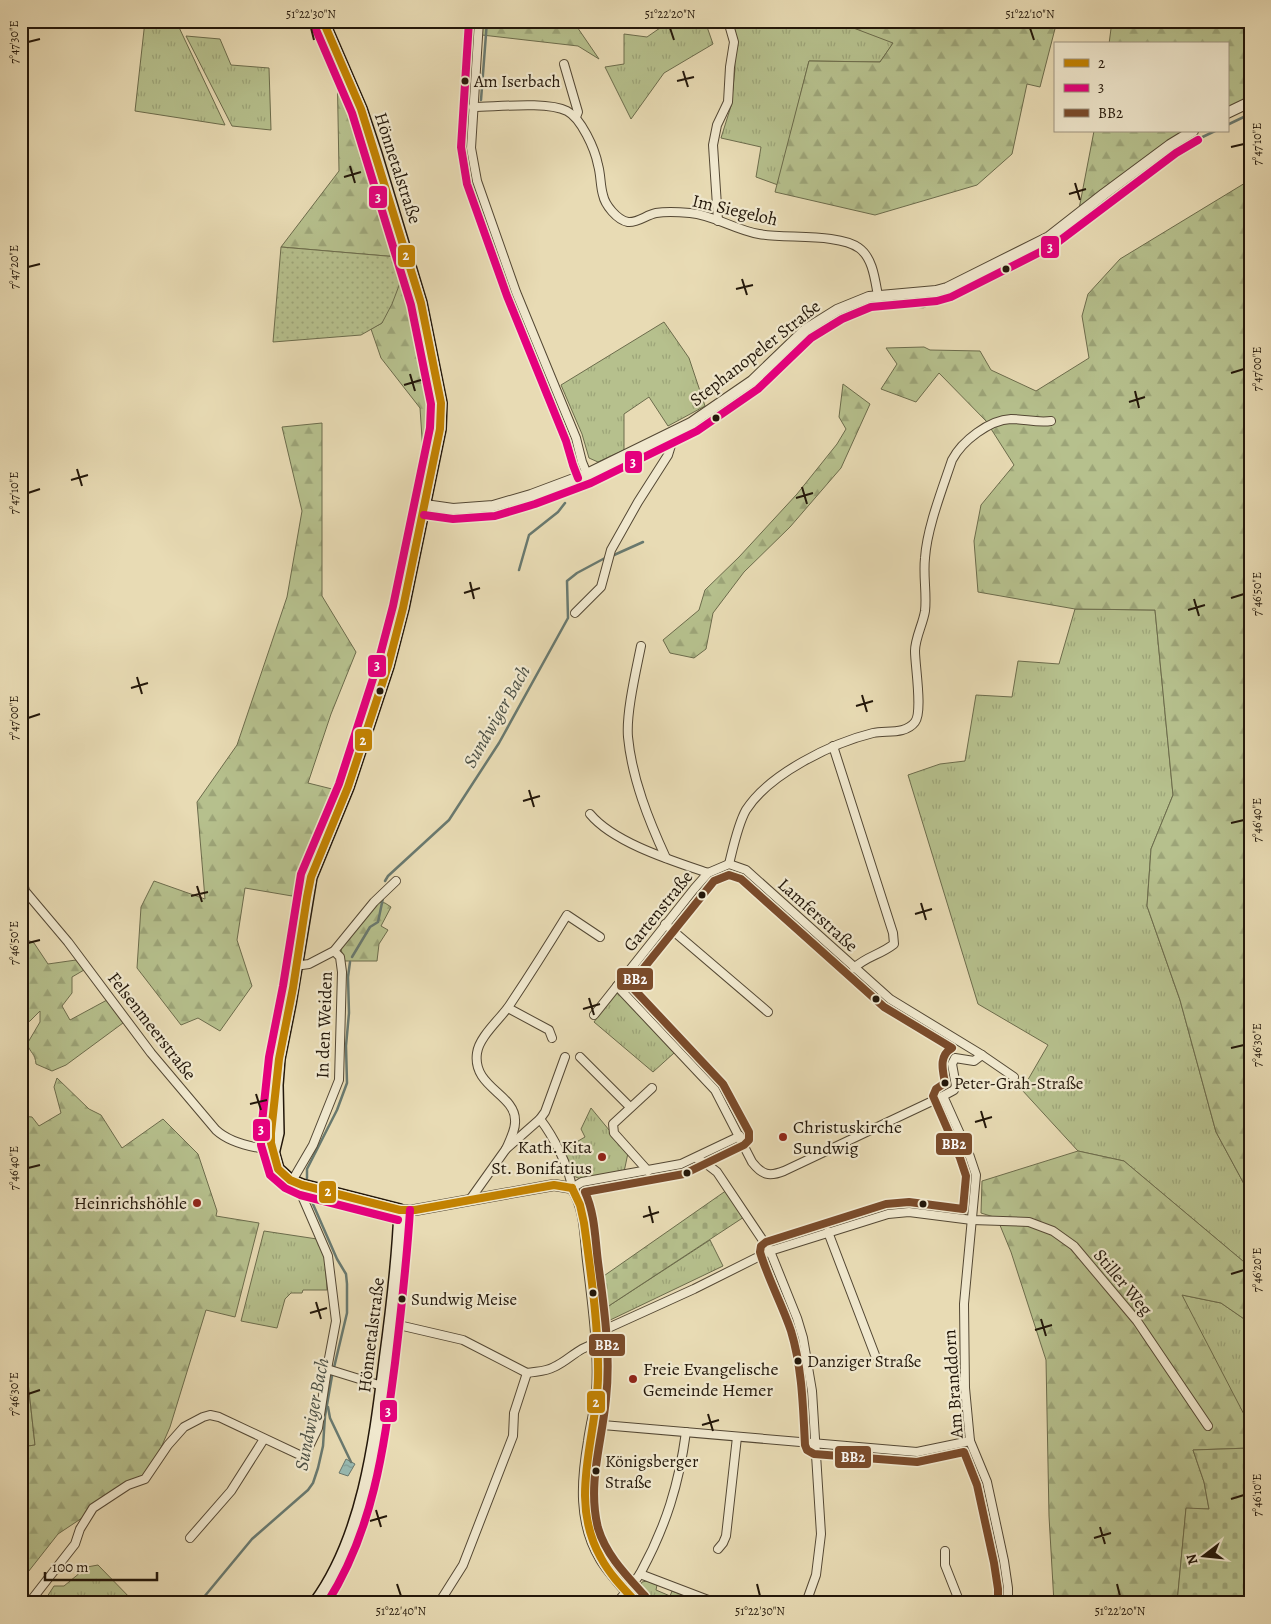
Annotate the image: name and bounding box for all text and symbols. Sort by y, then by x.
text: 51°22'30"N [286,6,336,22]
text: 51°22'20"N [645,6,696,22]
text: 51°22'10"N [1005,6,1055,22]
text: 7°47'30"E [6,20,22,64]
legend [1054,42,1228,132]
text: 2 [1098,53,1105,73]
place label: Am Iserbach [473,70,561,93]
marker: Am Iserbach [460,76,470,86]
text: 3 [1098,77,1104,97]
text: BB2 [1098,103,1123,123]
street label: Hönnetalstraße [369,109,427,227]
text: 7°47'10"E [1249,123,1265,165]
line badge: 3 [368,185,388,209]
text: 3 [375,188,381,207]
street label: Im Siegeloh [690,188,781,232]
line badge: 3 [1040,235,1060,259]
text: 3 [1047,238,1053,257]
line badge: 2 [397,244,416,268]
text: 7°47'20"E [6,245,22,289]
text: 2 [403,246,410,265]
unlabelled marker [1001,264,1011,274]
street label: Stephanopeler Straße [685,294,825,412]
text: 7°47'00"E [1249,347,1265,391]
unlabelled marker [711,413,721,423]
line badge: 3 [624,450,643,474]
text: 3 [630,453,636,472]
text: 7°47'10"E [6,472,22,514]
text: 7°46'50"E [1249,572,1265,616]
line badge: 3 [367,654,387,678]
text: 3 [374,656,380,675]
water label: Sundwiger Bach [457,660,537,773]
unlabelled marker [375,686,385,696]
text: 7°47'00"E [6,696,22,740]
line badge: 2 [354,728,373,752]
text: 2 [360,731,367,750]
text: 7°46'40"E [1249,798,1265,842]
street label: Gartenstraße [618,865,698,957]
street label: Lamferstraße [773,873,863,957]
unlabelled marker [697,890,707,900]
text: 7°46'50"E [6,921,22,965]
street label: Felsenmeerstraße [102,967,202,1085]
line badge: BB2 [616,967,654,991]
text: BB2 [623,970,647,989]
street label: In den Weiden [310,971,338,1079]
unlabelled marker [871,994,881,1004]
text: 7°46'30"E [1249,1023,1265,1067]
place label: Peter-Grah-Straße [954,1072,1083,1095]
marker: Peter-Grah-Straße [940,1078,950,1088]
place label: Christuskirche Sundwig [793,1115,902,1160]
line badge: 3 [252,1118,271,1142]
text: 3 [258,1120,264,1139]
marker: Christuskirche Sundwig [777,1131,789,1143]
line badge: BB2 [935,1132,973,1156]
place label: Kath. Kita St. Bonifatius [491,1135,593,1180]
text: BB2 [942,1135,966,1154]
text: 7°46'40"E [6,1146,22,1190]
marker: Kath. Kita St. Bonifatius [596,1151,608,1163]
unlabelled marker [682,1168,692,1178]
line badge: 2 [318,1180,337,1204]
text: 2 [325,1182,332,1201]
place label: Heinrichshöhle [74,1191,187,1215]
marker: Heinrichshöhle [191,1197,203,1209]
unlabelled marker [918,1199,928,1209]
street label: Stiller Weg [1088,1244,1158,1320]
text: 7°46'20"E [1249,1248,1265,1292]
street label: Hönnetalstraße [352,1276,390,1394]
place label: Sundwig Meise [411,1288,517,1311]
unlabelled marker [588,1288,598,1298]
marker: Sundwig Meise [397,1294,407,1304]
street label: Am Branddorn [937,1329,969,1440]
line badge: BB2 [588,1333,626,1357]
text: BB2 [595,1336,619,1355]
place label: Danziger Straße [807,1350,921,1373]
water label: Sundwiger Bach [288,1355,336,1473]
marker: Danziger Straße [793,1356,803,1366]
place label: Freie Evangelische Gemeinde Hemer [643,1357,779,1402]
text: 7°46'30"E [6,1372,22,1416]
marker: Freie Evangelische Gemeinde Hemer [627,1373,639,1385]
line badge: 2 [586,1390,606,1414]
text: 2 [593,1393,600,1412]
line badge: 3 [379,1399,398,1423]
text: 3 [385,1402,391,1421]
line badge: BB2 [834,1445,872,1469]
text: BB2 [841,1448,865,1467]
place label: Königsberger Straße [605,1450,699,1494]
marker: Königsberger Straße [591,1466,601,1476]
text: 7°46'10"E [1249,1474,1265,1516]
north arrow [1178,1532,1228,1582]
scale bar [45,1549,158,1581]
text: N [1181,1552,1203,1567]
text: 100 m [52,1557,89,1577]
text: 51°22'40"N [376,1603,427,1619]
text: 51°22'30"N [735,1603,785,1619]
text: 51°22'20"N [1095,1603,1146,1619]

